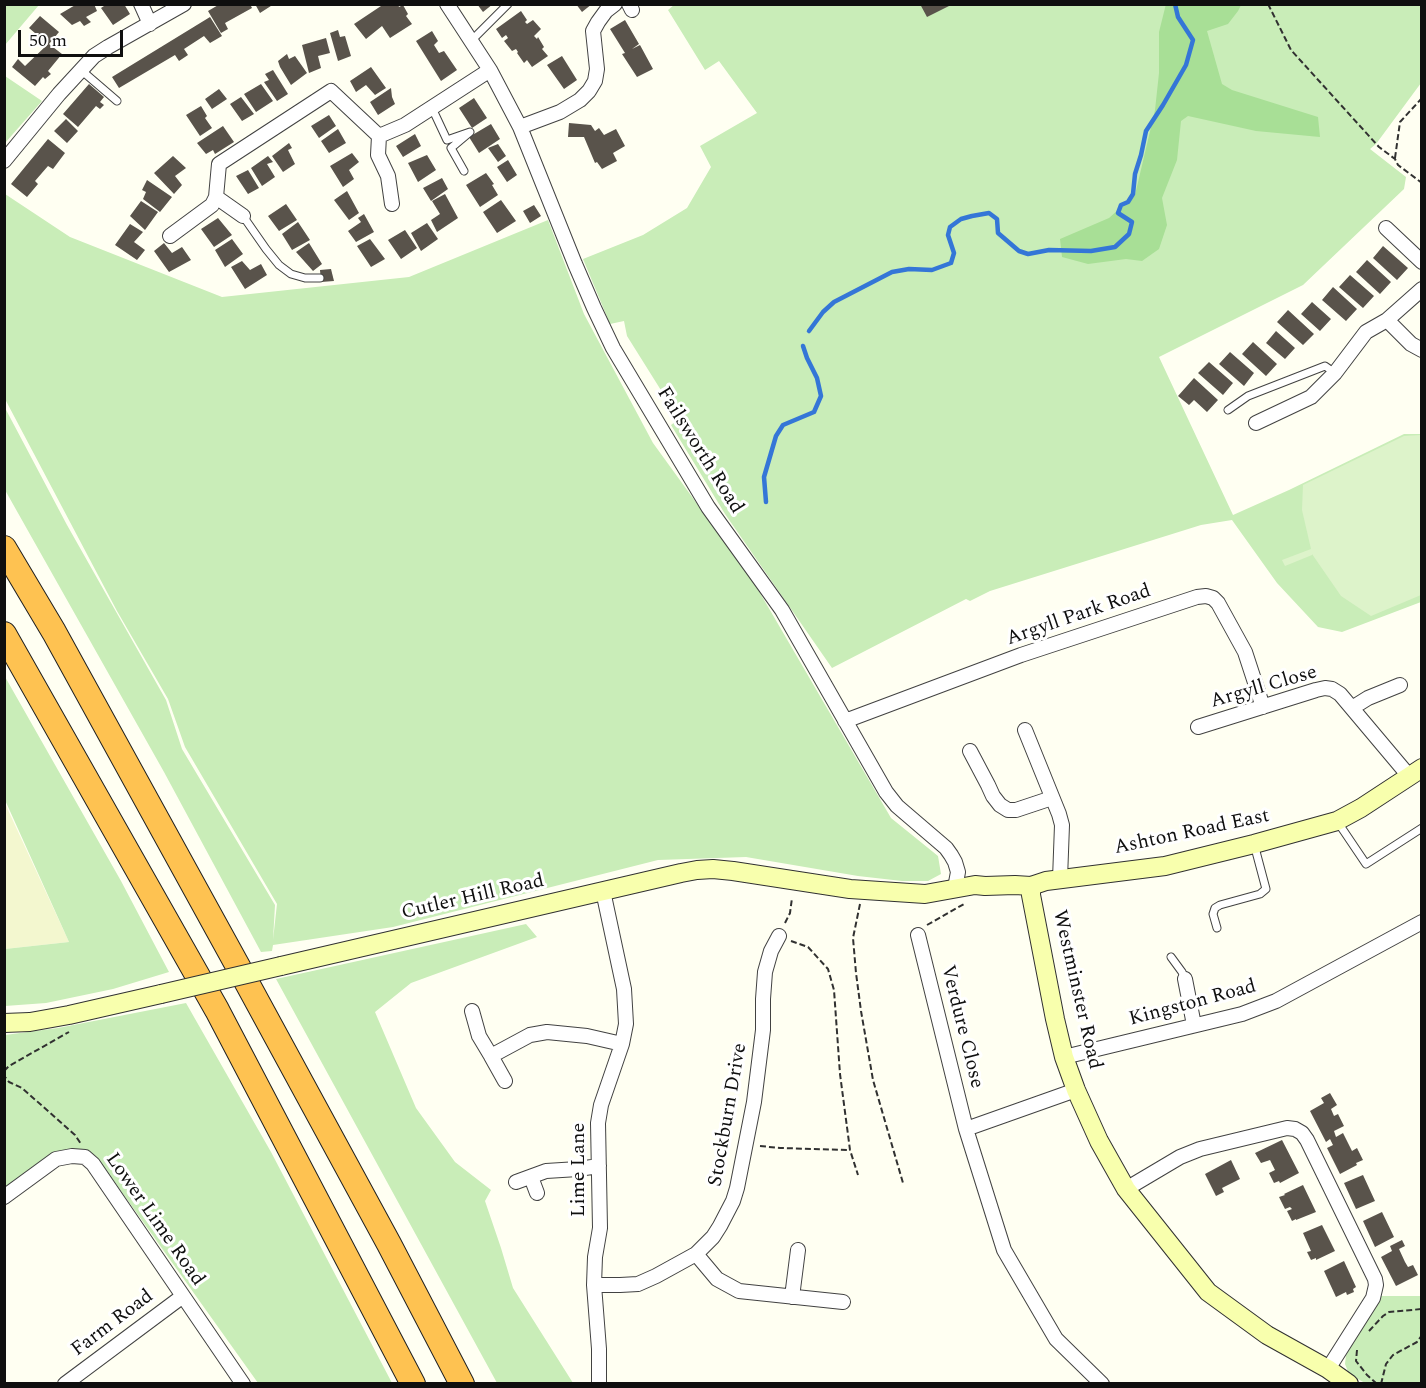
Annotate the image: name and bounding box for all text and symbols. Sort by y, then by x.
scale bar [21,18,126,56]
text: 50 m [29,27,67,54]
street label: Failsworth Road [650,383,748,519]
street label: Argyll Park Road [1003,580,1155,652]
street label: Argyll Close [1208,661,1320,715]
street label: Ashton Road East [1112,805,1272,861]
street label: Cutler Hill Road [399,870,547,926]
street label: Westminster Road [1046,908,1106,1072]
street label: Verdure Close [934,963,988,1091]
street label: Kingston Road [1127,975,1259,1033]
street label: Stockburn Drive [705,1041,753,1189]
street label: Lime Lane [568,1123,592,1217]
street label: Lower Lime Road [99,1149,209,1291]
street label: Farm Road [67,1285,159,1363]

